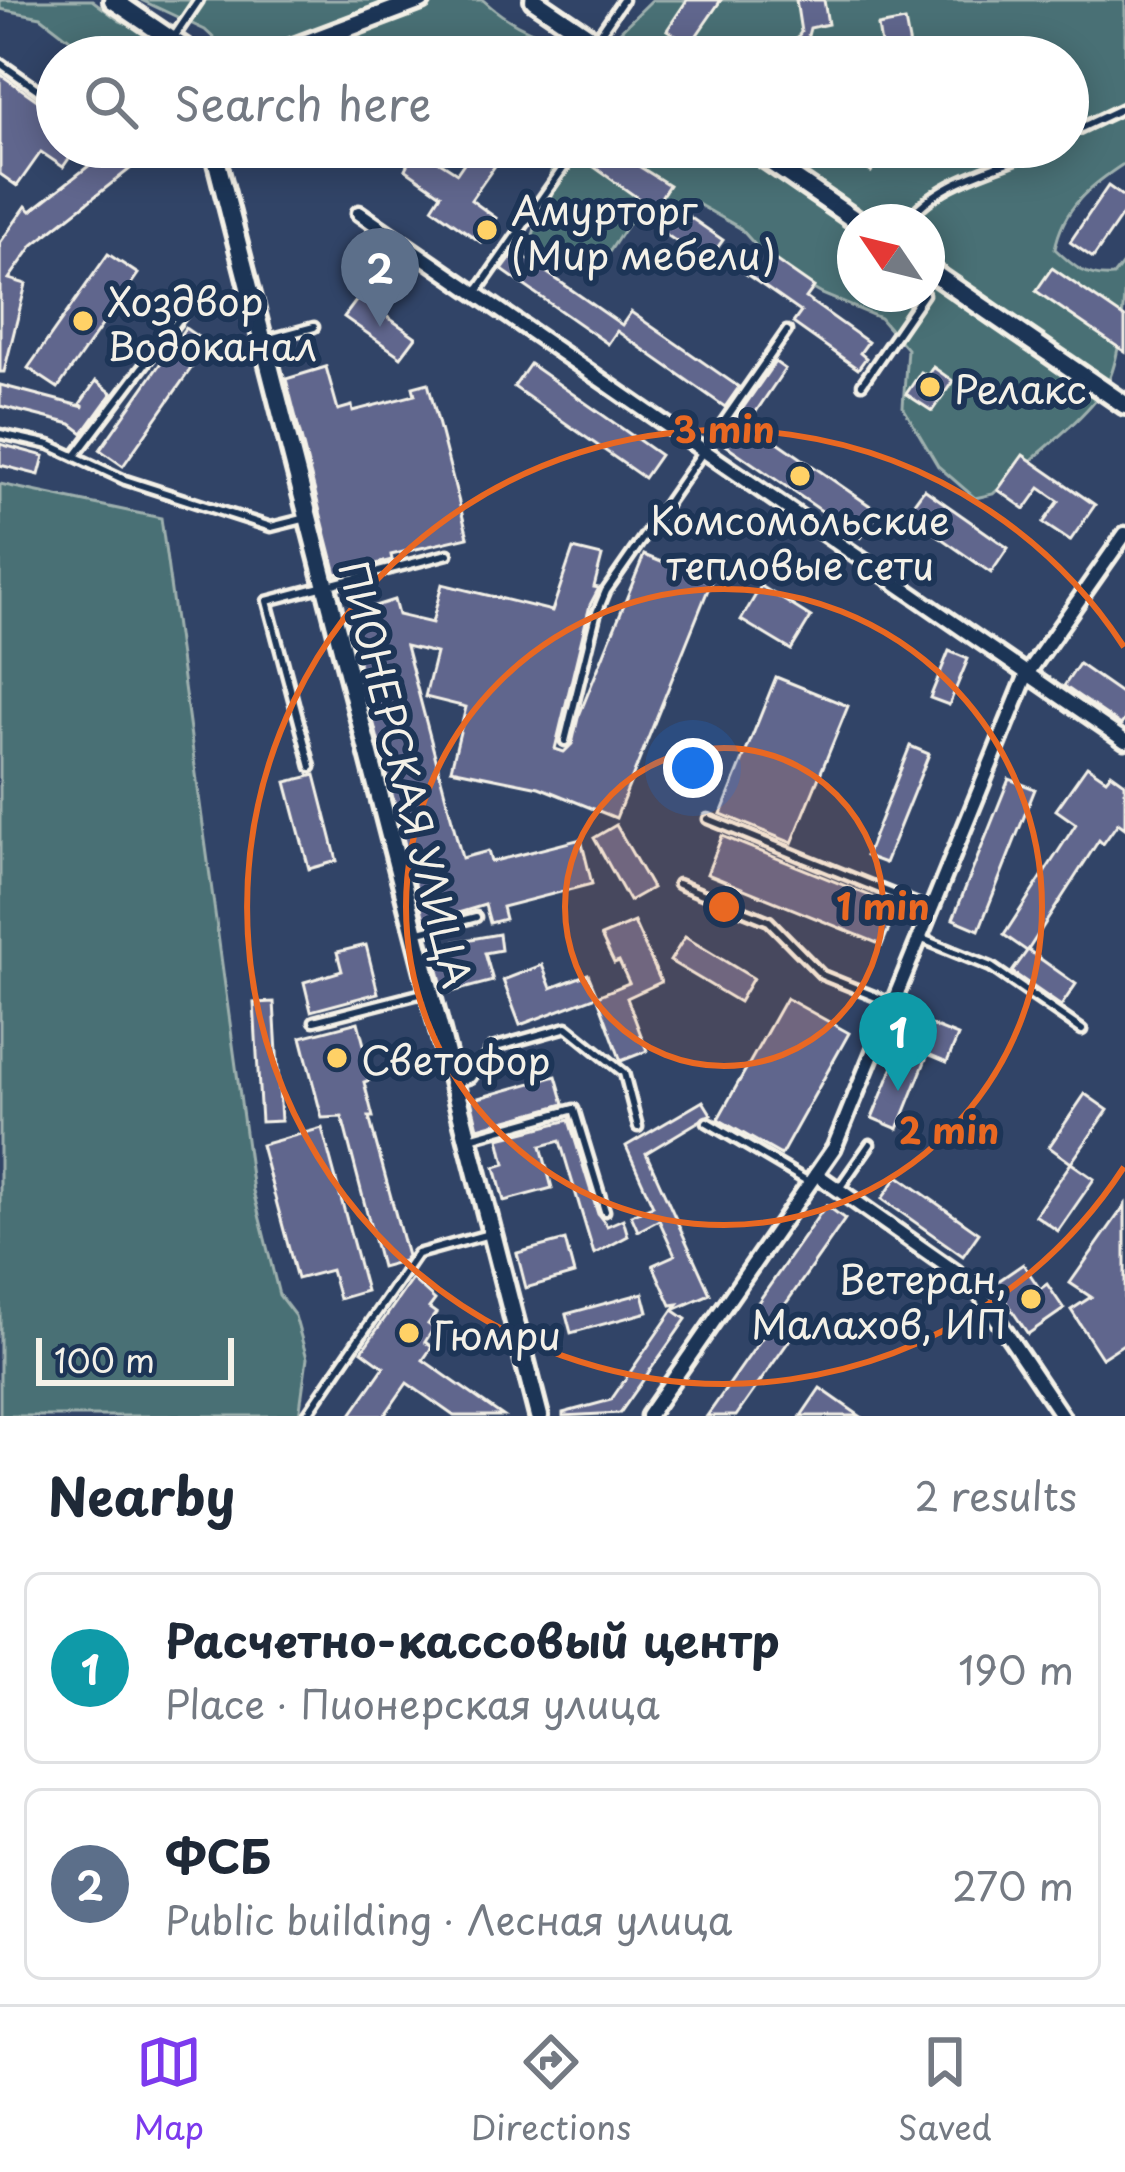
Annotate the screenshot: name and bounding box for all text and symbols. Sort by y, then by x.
search box [36,36,1089,168]
text: Search here [174,68,431,136]
icon: search [78,69,144,135]
place label: Амурторг (Мир мебели) [511,179,776,283]
north arrow [837,204,945,312]
marker: Амурторг (Мир мебели) [474,217,500,243]
pin: 2 [341,228,419,327]
place label: Хоздвор Водоканал [107,270,317,374]
marker: Хоздвор Водоканал [70,308,96,334]
place label: Релакс [954,358,1087,417]
marker: Релакс [917,374,943,400]
text: 3 min [673,401,775,455]
marker: Комсомольские тепловые сети [787,463,813,489]
place label: Комсомольские тепловые сети [650,489,950,593]
street label: ПИОНЕРСКАЯ УЛИЦА [325,555,489,993]
your location [663,738,723,798]
text: 1 min [836,878,930,932]
centre of rings [703,886,745,928]
pin: 1 [859,992,937,1091]
place label: Светофор [361,1029,550,1088]
marker: Светофор [324,1045,350,1071]
text: 2 min [899,1102,999,1156]
place label: Ветеран, Малахов, ИП [751,1248,1007,1352]
marker: Ветеран, Малахов, ИП [1018,1286,1044,1312]
place label: Гюмри [433,1304,561,1363]
marker: Гюмри [396,1320,422,1346]
scale bar [36,1332,234,1385]
text: 100 m [54,1334,155,1384]
text: Nearby [48,1456,235,1533]
text: 2 results [915,1465,1077,1524]
text: Расчетно-кассовый центр [165,1605,780,1673]
text: 1 [81,1639,99,1698]
text: 190 m [958,1639,1074,1698]
text: Place · Пионерская улица [165,1673,660,1732]
text: ФСБ [165,1821,271,1889]
text: 2 [76,1855,104,1914]
text: 270 m [952,1855,1074,1914]
text: Public building · Лесная улица [165,1889,732,1948]
tab: Map [133,2029,204,2151]
tab: Directions [471,2029,631,2151]
tab: Saved [898,2029,992,2151]

